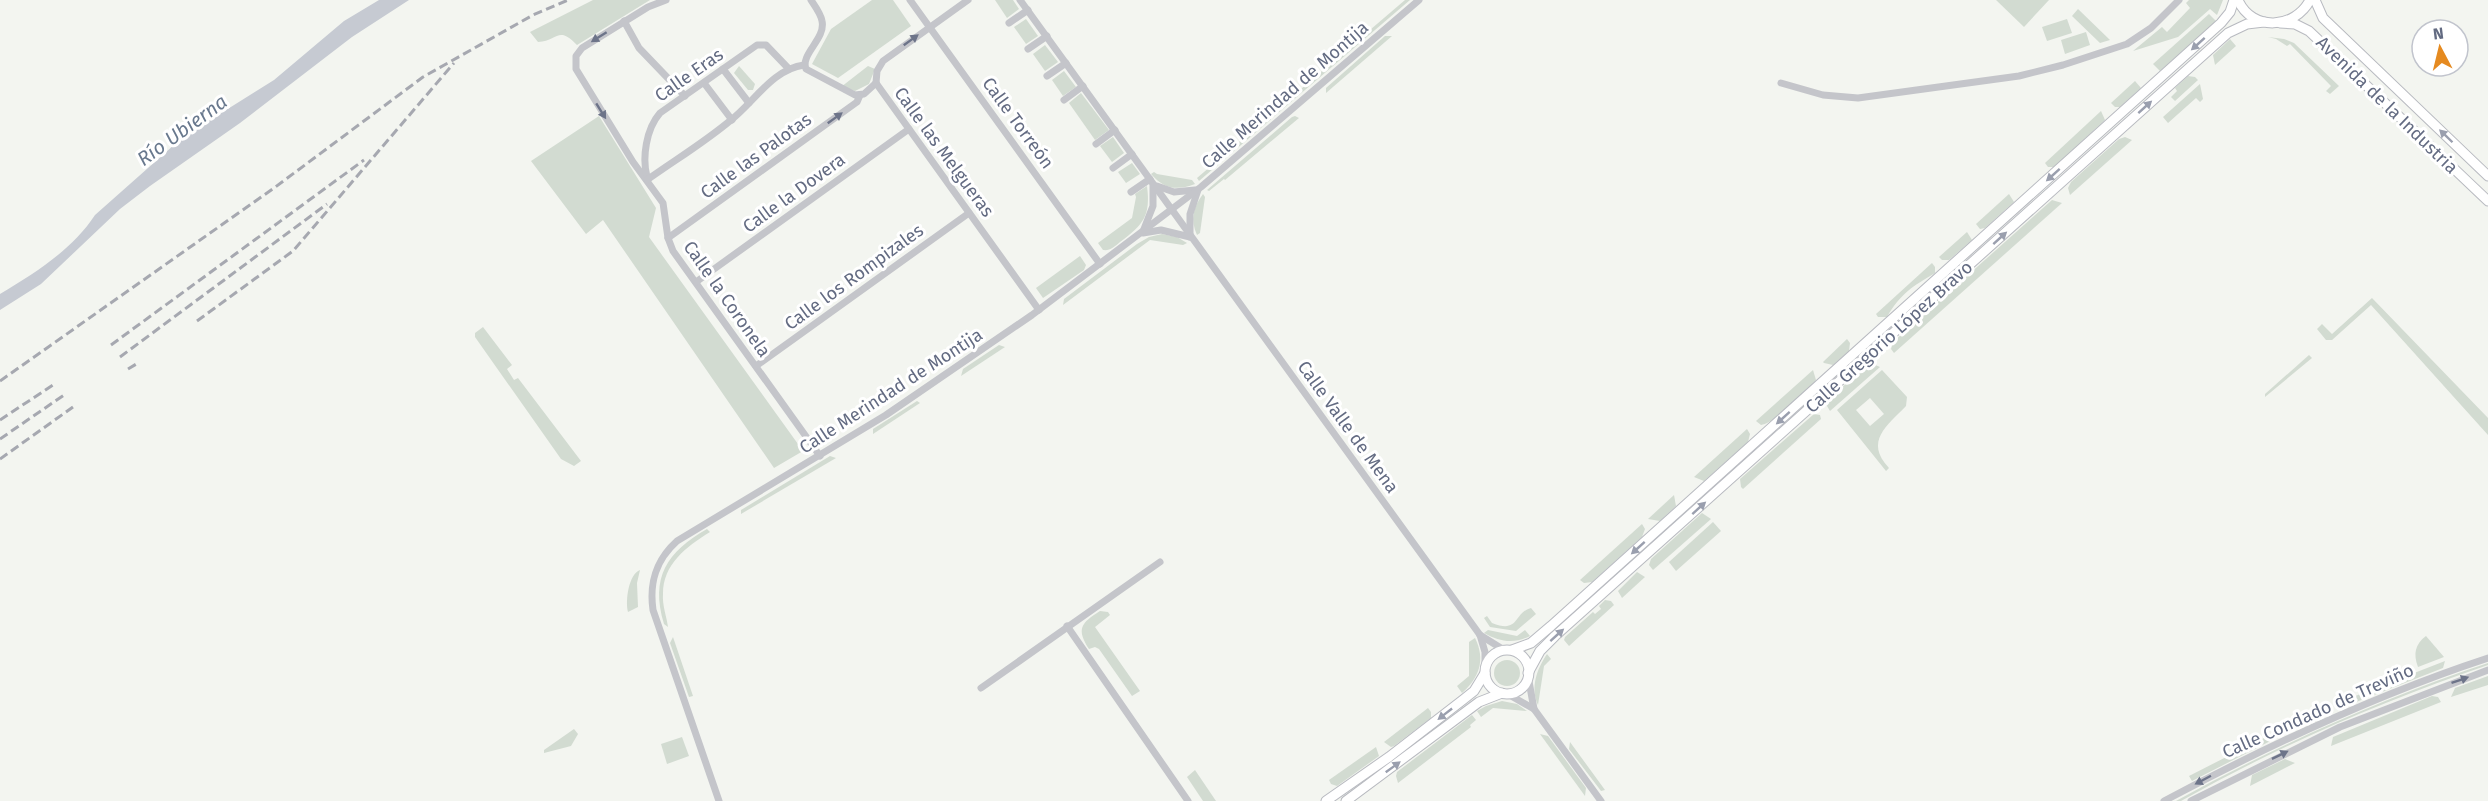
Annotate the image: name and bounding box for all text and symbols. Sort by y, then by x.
street label: Calle Merindad de Montija [1197,17,1373,173]
north arrow [2410,18,2470,78]
text: N [2432,24,2445,44]
one-way arrow [591,31,607,42]
street label: Avenida de la Industria [2311,32,2463,178]
one-way arrow [904,35,919,47]
one-way arrow [2191,37,2206,50]
street label: Calle Eras [651,44,727,106]
street label: Calle Torreón [977,73,1059,173]
street label: Calle las Melgueras [889,83,999,221]
water label: Río Ubierna [132,89,232,171]
one-way arrow [2137,101,2152,114]
one-way arrow [596,102,607,119]
street label: Calle las Palotas [696,108,816,204]
one-way arrow [827,112,842,124]
one-way arrow [2439,129,2453,143]
street label: Calle la Dovera [739,149,849,237]
one-way arrow [2046,168,2061,181]
street label: Calle los Rompizales [780,219,928,335]
one-way arrow [1992,232,2007,245]
street label: Calle la Coronela [679,237,775,361]
street label: Calle Gregorio López Bravo [1801,256,1977,418]
street label: Calle Merindad de Montija [795,324,987,458]
street label: Calle Valle de Mena [1293,357,1403,497]
one-way arrow [1776,411,1791,424]
one-way arrow [1691,501,1706,515]
one-way arrow [1631,541,1646,554]
one-way arrow [1549,629,1564,642]
street label: Calle Condado de Treviño [2219,659,2417,763]
one-way arrow [2451,674,2469,684]
one-way arrow [1438,708,1453,720]
one-way arrow [2272,750,2289,760]
one-way arrow [1385,761,1401,773]
one-way arrow [2195,776,2212,785]

